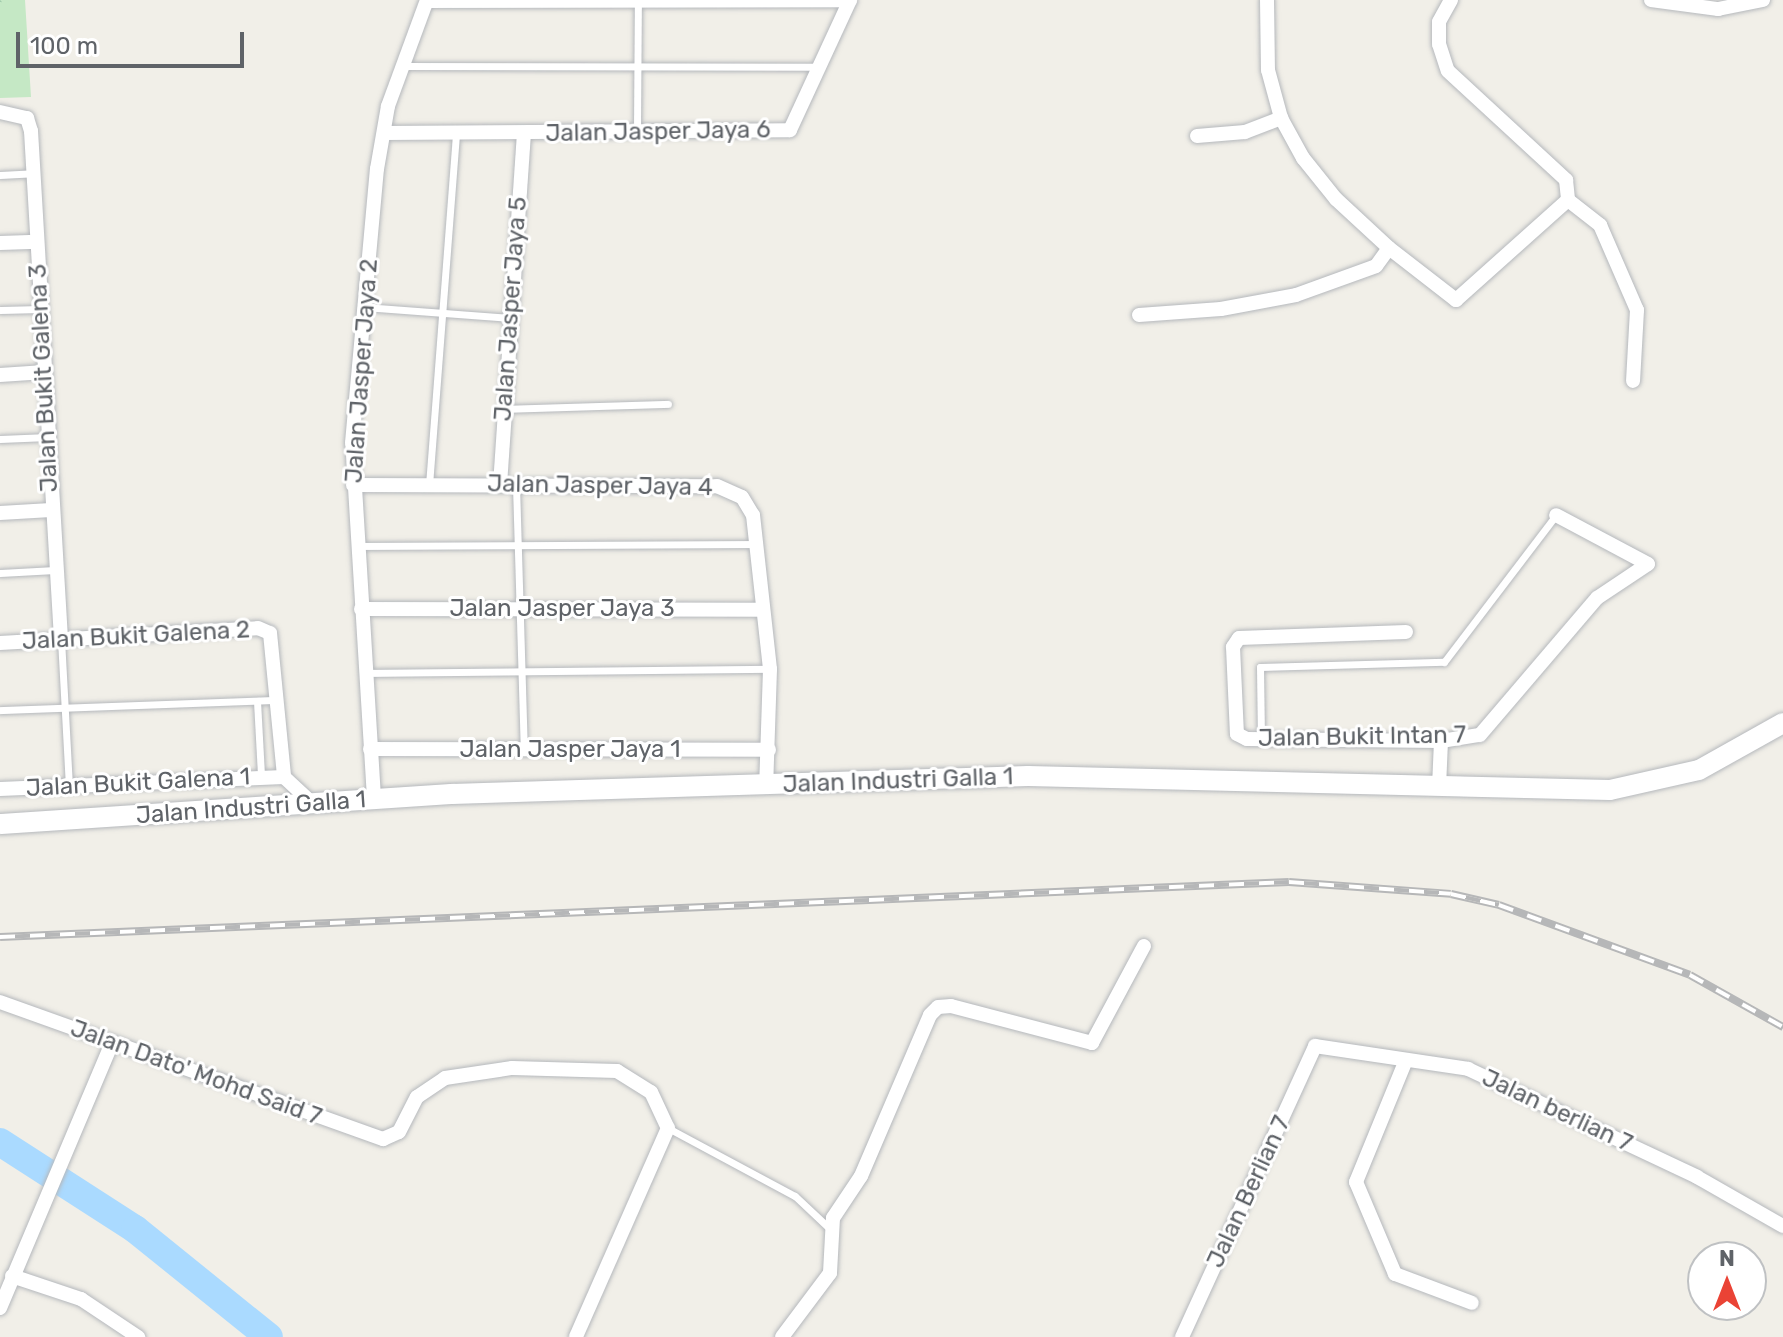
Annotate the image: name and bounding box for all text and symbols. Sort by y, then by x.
scale bar [20,16,248,66]
text: 100 m [30,32,98,60]
street label: Jalan Jasper Jaya 6 [545,116,771,148]
street label: Jalan Jasper Jaya 5 [489,196,533,422]
street label: Jalan Jasper Jaya 2 [340,258,384,484]
street label: Jalan Bukit Galena 3 [24,263,64,493]
street label: Jalan Jasper Jaya 4 [487,470,713,502]
street label: Jalan Jasper Jaya 3 [449,595,675,623]
street label: Jalan Bukit Galena 2 [21,616,251,656]
street label: Jalan Bukit Intan 7 [1258,721,1466,753]
street label: Jalan Jasper Jaya 1 [459,736,681,764]
street label: Jalan Bukit Galena 1 [25,763,251,803]
street label: Jalan Industri Galla 1 [782,763,1014,799]
street label: Jalan Industri Galla 1 [135,786,367,830]
street label: Jalan Dato' Mohd Said 7 [66,1014,326,1132]
street label: Jalan berlian 7 [1477,1064,1637,1158]
street label: Jalan Berlian 7 [1201,1112,1297,1272]
north arrow [1687,1241,1767,1321]
text: N [1719,1245,1735,1272]

